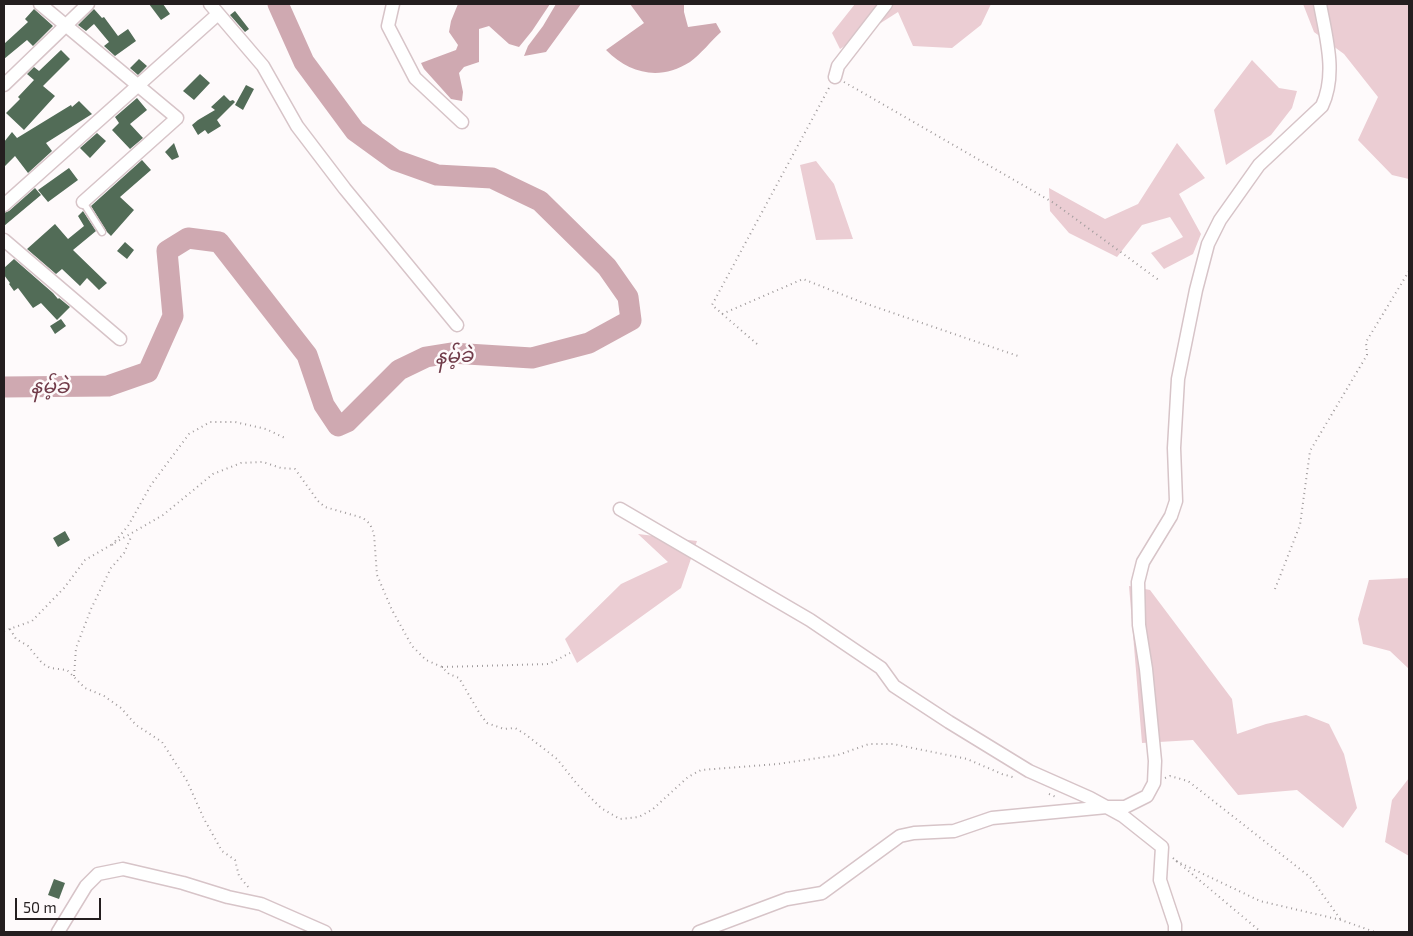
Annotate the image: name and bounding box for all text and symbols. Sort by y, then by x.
water label: နမ့်ခဲ [434,343,474,369]
water label: နမ့်ခဲ [31,374,69,398]
scale bar [18,888,104,920]
text: 50 m [23,898,57,916]

